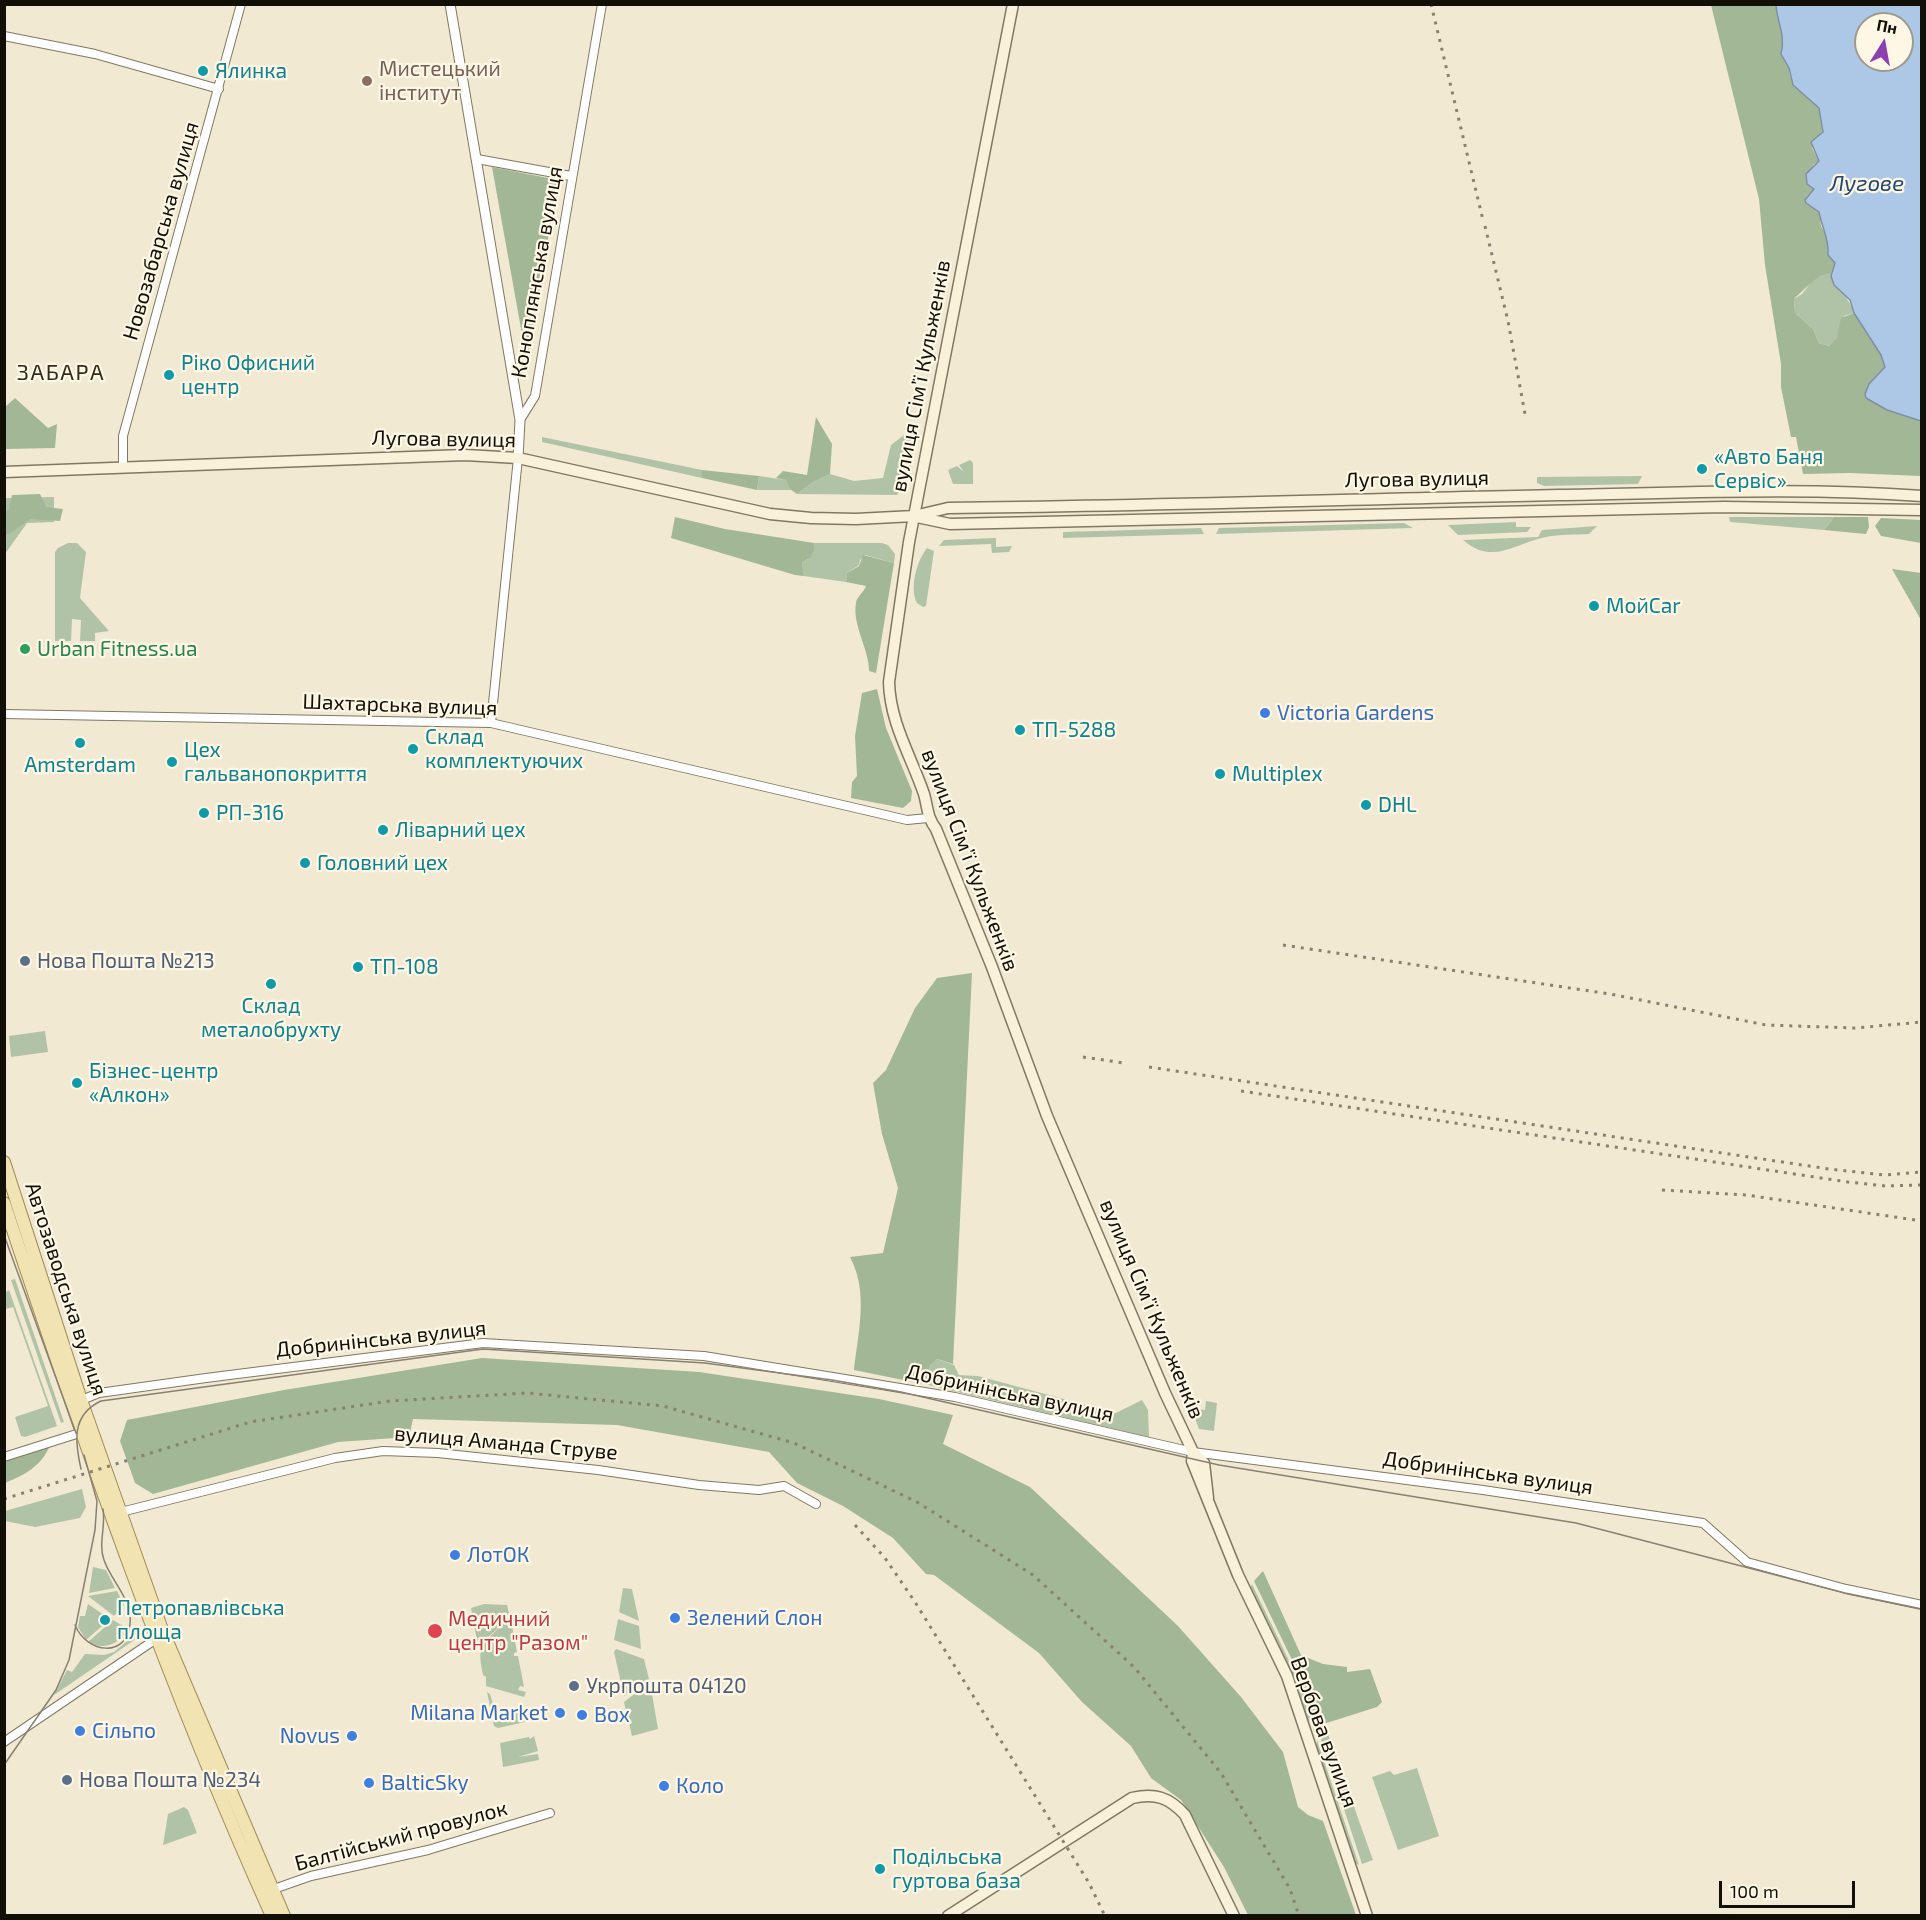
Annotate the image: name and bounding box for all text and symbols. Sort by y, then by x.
north arrow [1854,12,1914,72]
text: Пн [1875,14,1899,37]
place label: Мистецький інститут [379,56,501,106]
place label: Ялинка [215,58,287,84]
marker: Ялинка [196,64,210,78]
marker: Мистецький інститут [360,74,374,88]
street label: Новозабарська вулиця [118,119,204,343]
street label: Коноплянська вулиця [506,164,568,380]
water label: Лугове [1830,171,1904,197]
street label: вулиця Сімʼї Кульженків [886,258,956,494]
place label: Ріко Офисний центр [181,350,315,400]
district label: ЗАБАРА [17,360,105,386]
marker: Ріко Офисний центр [162,368,176,382]
street label: Лугова вулиця [372,425,516,453]
place label: «Авто Баня Сервіс» [1714,444,1823,494]
marker: «Авто Баня Сервіс» [1695,462,1709,476]
street label: Лугова вулиця [1345,465,1489,493]
place label: МойCar [1606,593,1681,619]
marker: МойCar [1587,599,1601,613]
place label: Urban Fitness.ua [37,636,197,662]
marker: Urban Fitness.ua [18,642,32,656]
street label: Шахтарська вулиця [302,689,498,721]
place label: Victoria Gardens [1277,700,1434,726]
marker: Victoria Gardens [1258,706,1272,720]
place label: ТП-5288 [1032,717,1116,743]
marker: ТП-5288 [1013,723,1027,737]
place label: Склад комплектуючих [425,724,583,774]
marker: Amsterdam [73,736,87,750]
place label: Цех гальванопокриття [184,737,367,787]
marker: Склад комплектуючих [406,742,420,756]
street label: вулиця Сімʼї Кульженків [916,745,1024,975]
place label: Amsterdam [24,752,136,778]
marker: Цех гальванопокриття [165,755,179,769]
place label: Multiplex [1232,761,1322,787]
marker: Multiplex [1213,767,1227,781]
place label: DHL [1378,792,1417,818]
marker: DHL [1359,798,1373,812]
place label: РП-316 [216,800,284,826]
marker: РП-316 [197,806,211,820]
place label: Ліварний цех [395,817,526,843]
marker: Ліварний цех [376,823,390,837]
place label: Головний цех [317,850,448,876]
marker: Головний цех [298,856,312,870]
place label: Нова Пошта №213 [37,948,215,974]
marker: Нова Пошта №213 [18,954,32,968]
place label: ТП-108 [370,954,439,980]
marker: ТП-108 [351,960,365,974]
marker: Склад металобрухту [264,977,278,991]
place label: Склад металобрухту [201,993,341,1043]
place label: Бізнес-центр «Алкон» [89,1058,219,1108]
marker: Бізнес-центр «Алкон» [70,1076,84,1090]
street label: Автозаводська вулиця [20,1179,112,1399]
street label: вулиця Сімʼї Кульженків [1094,1196,1210,1422]
street label: Добринінська вулиця [274,1315,488,1363]
street label: Добринінська вулиця [904,1359,1116,1427]
street label: вулиця Аманда Струве [393,1421,619,1465]
street label: Добринінська вулиця [1381,1446,1595,1500]
place label: ЛотОК [467,1542,529,1568]
marker: ЛотОК [448,1548,462,1562]
place label: Петропавлівська площа [117,1595,284,1645]
place label: Зелений Слон [687,1605,823,1631]
place label: Медичний центр "Разом" [448,1606,588,1656]
marker: Зелений Слон [668,1611,682,1625]
marker: Петропавлівська площа [98,1613,112,1627]
marker: Медичний центр "Разом" [426,1622,444,1640]
street label: Вербова вулиця [1285,1653,1363,1811]
place label: Укрпошта 04120 [586,1673,747,1699]
marker: Укрпошта 04120 [567,1679,581,1693]
place label: Milana Market [410,1700,548,1726]
place label: Box [594,1702,630,1728]
marker: Milana Market [553,1706,567,1720]
marker: Box [575,1708,589,1722]
place label: Сільпо [92,1718,156,1744]
place label: Novus [280,1723,340,1749]
marker: Сільпо [73,1724,87,1738]
marker: Novus [345,1729,359,1743]
place label: Нова Пошта №234 [79,1767,261,1793]
place label: BalticSky [381,1770,469,1796]
marker: Нова Пошта №234 [60,1773,74,1787]
place label: Коло [676,1773,724,1799]
marker: BalticSky [362,1776,376,1790]
marker: Коло [657,1779,671,1793]
street label: Балтійський провулок [292,1795,510,1877]
place label: Подільська гуртова база [892,1844,1021,1894]
marker: Подільська гуртова база [873,1862,887,1876]
scale bar [1722,1869,1858,1907]
text: 100 m [1730,1880,1779,1902]

